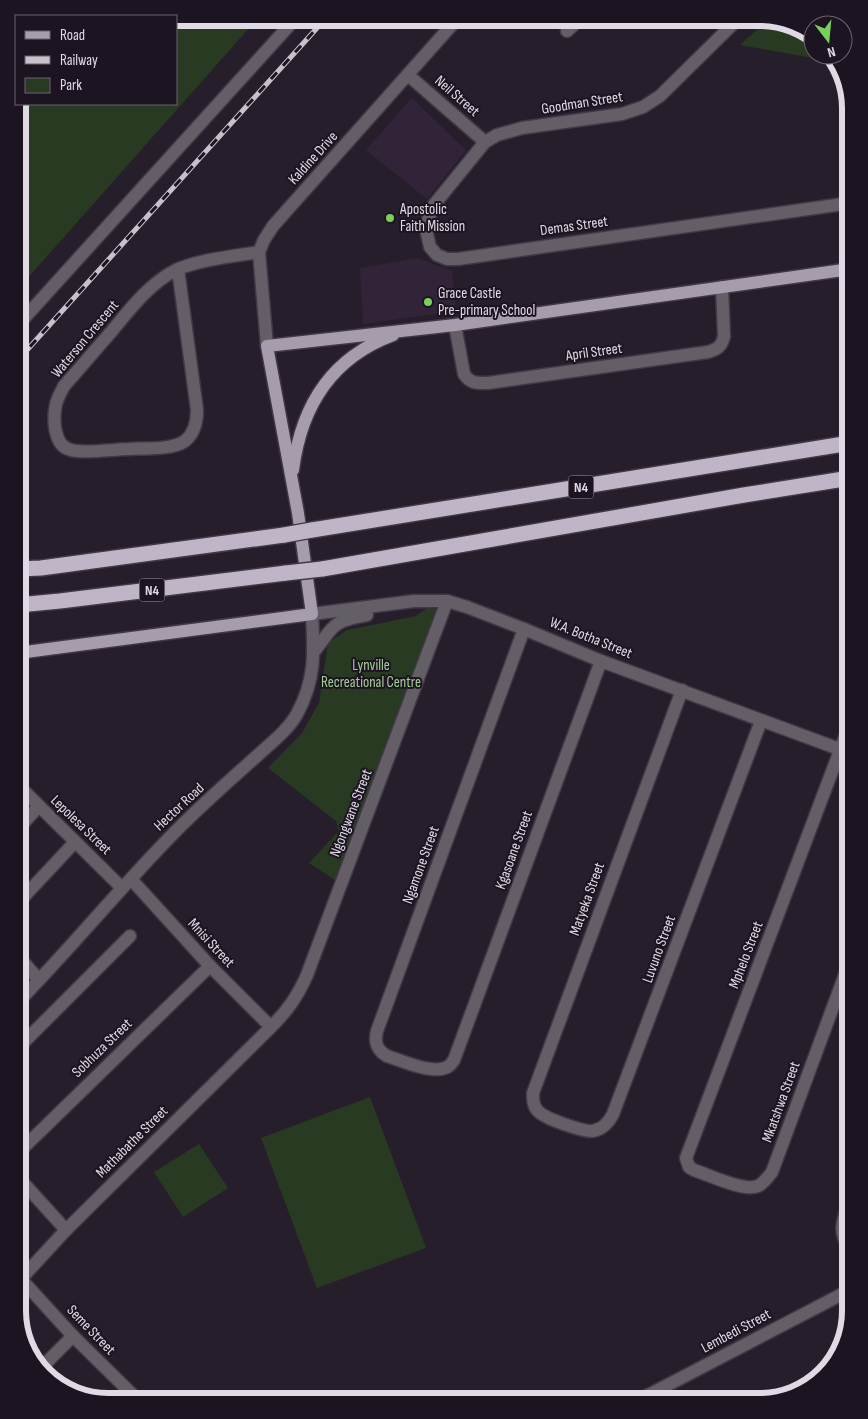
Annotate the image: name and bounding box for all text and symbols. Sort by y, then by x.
legend [15,15,178,105]
north arrow [803,15,853,65]
text: Road [60,26,85,45]
text: N [826,43,837,61]
text: Railway [60,51,98,70]
street label: Neil Street [431,71,484,121]
text: Park [60,76,82,95]
street label: Goodman Street [540,87,624,119]
street label: Kaldine Drive [284,127,342,189]
place label: Apostolic Faith Mission [399,200,465,236]
marker: Apostolic Faith Mission [384,212,396,224]
street label: Demas Street [539,212,610,240]
place label: Grace Castle Pre-primary School [438,284,535,320]
street label: Waterson Crescent [47,296,123,382]
marker: Grace Castle Pre-primary School [422,296,434,308]
street label: April Street [564,339,624,366]
road number: N4 [568,476,594,498]
road number: N4 [140,578,164,602]
street label: W.A. Botha Street [547,613,635,663]
park label: Lynville Recreational Centre [321,656,421,692]
street label: Ngongwane Street [326,766,377,860]
street label: Hector Road [150,779,208,835]
street label: Lepolesa Street [46,791,116,859]
street label: Kgasoane Street [491,808,537,892]
street label: Ngamone Street [398,823,444,907]
street label: Matyeka Street [565,859,609,938]
street label: Luvuno Street [638,912,680,985]
street label: Mnisi Street [183,914,239,972]
street label: Mphelo Street [724,918,768,991]
street label: Sobhuza Street [68,1014,137,1081]
street label: Mkatshwa Street [758,1059,805,1145]
street label: Mathabathe Street [92,1102,172,1182]
street label: Seme Street [63,1301,120,1359]
street label: Lembedi Street [698,1304,775,1357]

